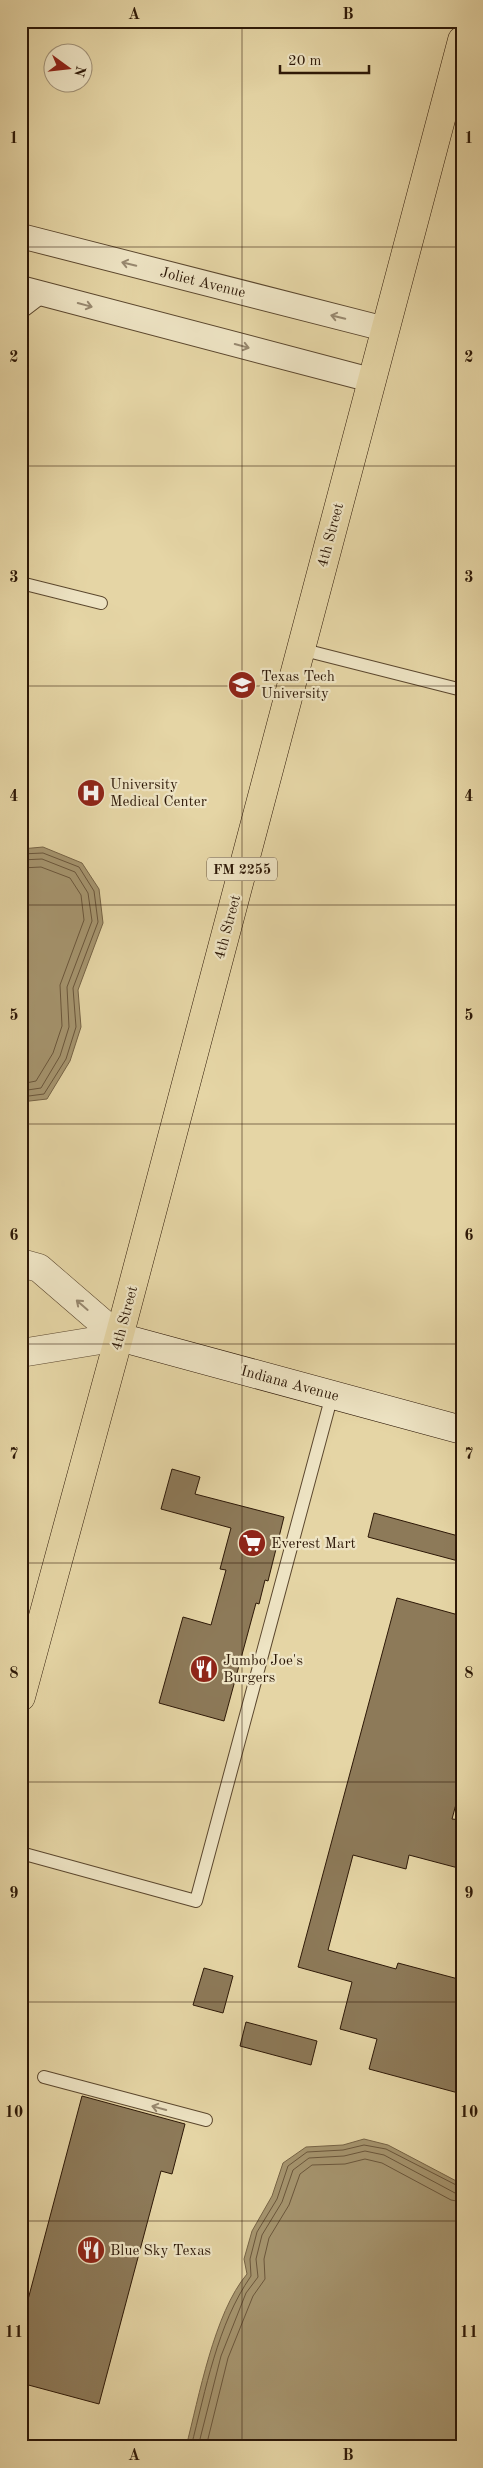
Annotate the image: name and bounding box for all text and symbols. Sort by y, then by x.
text: A [128,7,140,23]
text: B [342,7,354,23]
north arrow [42,42,92,92]
scale bar [280,42,369,74]
text: 20 m [288,54,322,69]
text: N [71,64,88,78]
text: 1 [9,131,19,147]
text: 1 [464,131,474,147]
one-way arrow [122,258,138,268]
street label: Joliet Avenue [158,266,247,301]
one-way arrow [77,300,93,310]
one-way arrow [330,311,346,321]
one-way arrow [234,342,250,351]
text: 2 [9,350,19,366]
text: 2 [464,350,474,366]
street label: 4th Street [316,502,347,569]
text: 3 [9,570,19,586]
text: 3 [464,570,474,586]
school or university icon: Texas Tech University [227,670,257,700]
place label: Texas Tech University [261,670,335,702]
hospital icon: University Medical Center [76,778,106,808]
place label: University Medical Center [110,778,207,810]
text: 4 [9,789,19,805]
text: 4 [464,789,474,805]
road number: FM 2255 [207,858,277,881]
street label: 4th Street [213,894,244,961]
text: 5 [9,1008,19,1024]
text: 5 [464,1008,474,1024]
text: 6 [9,1228,19,1244]
text: 6 [464,1228,474,1244]
street label: 4th Street [110,1285,141,1352]
one-way arrow [76,1299,89,1311]
street label: Indiana Avenue [239,1364,340,1405]
text: 7 [9,1447,19,1463]
text: 7 [464,1447,474,1463]
supermarket icon: Everest Mart [237,1528,267,1558]
place label: Everest Mart [271,1537,356,1552]
restaurant icon: Jumbo Joe's Burgers [189,1654,219,1684]
place label: Jumbo Joe's Burgers [223,1654,303,1686]
text: 8 [9,1666,19,1682]
text: 8 [464,1666,474,1682]
text: 9 [9,1886,19,1902]
text: 9 [464,1886,474,1902]
one-way arrow [151,2103,167,2112]
text: 10 [5,2105,23,2121]
text: 10 [460,2105,478,2121]
restaurant icon: Blue Sky Texas [76,2235,106,2265]
place label: Blue Sky Texas [110,2244,211,2259]
text: 11 [5,2325,23,2341]
text: 11 [460,2325,478,2341]
text: A [128,2448,140,2464]
text: B [342,2448,354,2464]

